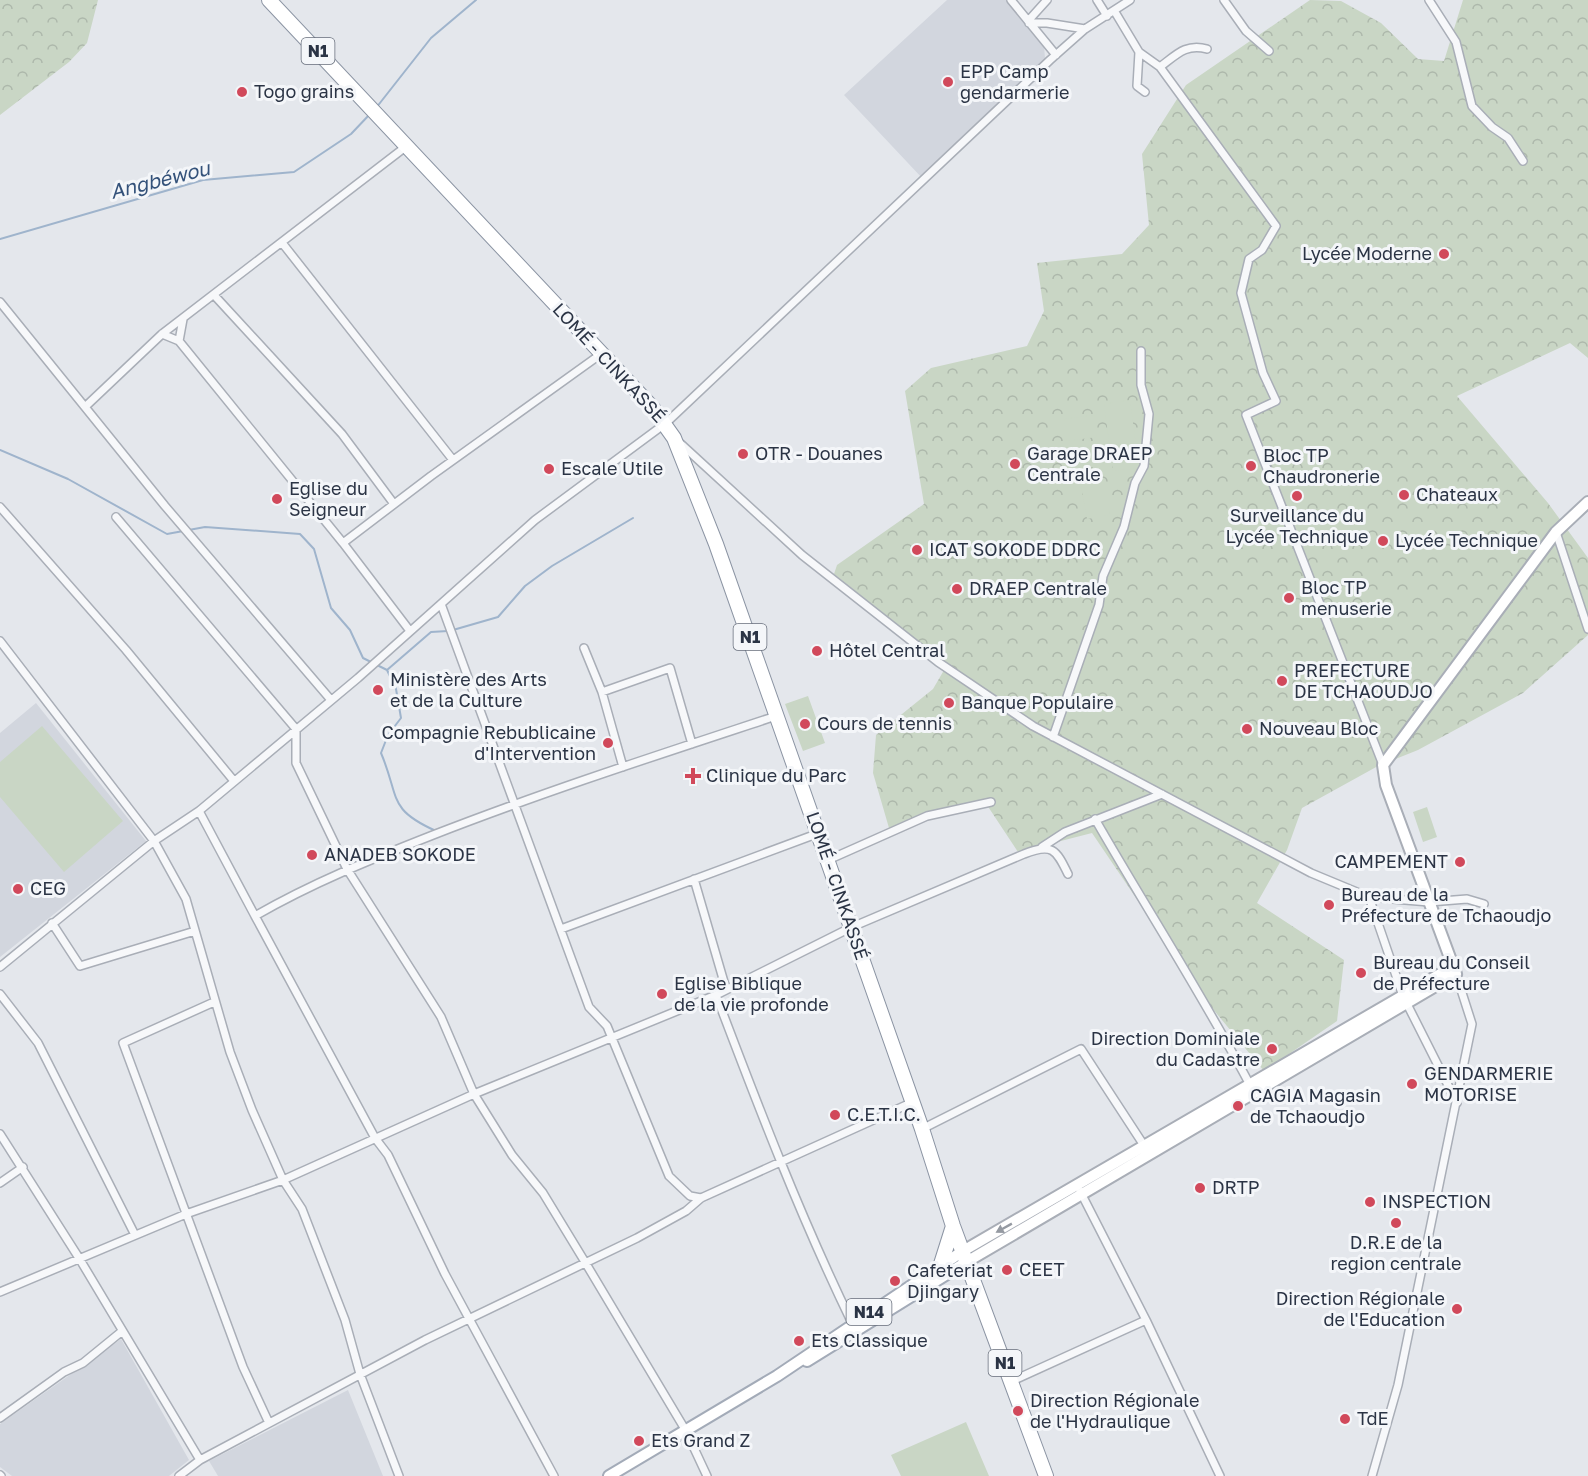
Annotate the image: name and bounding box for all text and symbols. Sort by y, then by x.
road number: N1 [302,38,334,64]
place label: EPP Camp gendarmerie [960,60,1070,103]
marker: EPP Camp gendarmerie [941,75,955,89]
place label: Togo grains [254,80,354,102]
marker: Togo grains [235,85,249,99]
water label: Angbéwou [107,155,214,204]
place label: Lycée Moderne [1302,242,1432,264]
marker: Lycée Moderne [1437,247,1451,261]
street label: LOMÉ - CINKASSÉ [549,298,671,427]
place label: OTR - Douanes [755,442,883,464]
place label: Garage DRAEP Centrale [1027,442,1153,485]
place label: Bloc TP Chaudronerie [1263,444,1380,487]
marker: OTR - Douanes [736,447,750,461]
place label: Escale Utile [561,457,663,479]
marker: Garage DRAEP Centrale [1008,457,1022,471]
marker: Bloc TP Chaudronerie [1244,459,1258,473]
marker: Escale Utile [542,462,556,476]
place label: Eglise du Seigneur [289,477,368,520]
place label: Chateaux [1416,483,1498,505]
marker: Chateaux [1397,488,1411,502]
marker: Surveillance du Lycée Technique [1290,489,1304,503]
marker: Eglise du Seigneur [270,492,284,506]
place label: Surveillance du Lycée Technique [1226,504,1368,547]
place label: Lycée Technique [1395,529,1538,551]
marker: Lycée Technique [1376,534,1390,548]
place label: ICAT SOKODE DDRC [929,538,1101,560]
marker: ICAT SOKODE DDRC [910,543,924,557]
place label: Bloc TP menuserie [1301,576,1392,619]
place label: DRAEP Centrale [969,577,1107,599]
marker: DRAEP Centrale [950,582,964,596]
marker: Bloc TP menuserie [1282,591,1296,605]
road number: N1 [734,624,766,650]
place label: Hôtel Central [829,639,945,661]
marker: Hôtel Central [810,644,824,658]
place label: PREFECTURE DE TCHAOUDJO [1294,659,1433,702]
place label: Ministère des Arts et de la Culture [390,668,547,711]
marker: PREFECTURE DE TCHAOUDJO [1275,674,1289,688]
marker: Ministère des Arts et de la Culture [371,683,385,697]
place label: Banque Populaire [961,691,1114,713]
marker: Banque Populaire [942,696,956,710]
place label: Cours de tennis [817,712,952,734]
marker: Cours de tennis [798,717,812,731]
place label: Nouveau Bloc [1259,717,1379,739]
place label: Compagnie Rebublicaine d'Intervention [381,721,596,764]
marker: Nouveau Bloc [1240,722,1254,736]
marker: Compagnie Rebublicaine d'Intervention [601,736,615,750]
place label: Clinique du Parc [706,764,847,786]
marker: Clinique du Parc [684,767,702,785]
street label: LOMÉ - CINKASSÉ [802,809,874,963]
place label: ANADEB SOKODE [324,843,476,865]
marker: ANADEB SOKODE [305,848,319,862]
place label: CAMPEMENT [1335,850,1448,872]
marker: CAMPEMENT [1453,855,1467,869]
place label: CEG [30,877,66,899]
marker: CEG [11,882,25,896]
place label: Bureau de la Préfecture de Tchaoudjo [1341,883,1551,926]
marker: Bureau de la Préfecture de Tchaoudjo [1322,898,1336,912]
place label: Bureau du Conseil de Préfecture [1373,951,1530,994]
marker: Bureau du Conseil de Préfecture [1354,966,1368,980]
place label: Eglise Biblique de la vie profonde [674,972,829,1015]
marker: Eglise Biblique de la vie profonde [655,987,669,1001]
place label: Direction Dominiale du Cadastre [1091,1027,1260,1070]
marker: Direction Dominiale du Cadastre [1265,1042,1279,1056]
place label: GENDARMERIE MOTORISE [1424,1062,1553,1105]
marker: GENDARMERIE MOTORISE [1405,1077,1419,1091]
place label: CAGIA Magasin de Tchaoudjo [1250,1084,1381,1127]
marker: CAGIA Magasin de Tchaoudjo [1231,1099,1245,1113]
place label: C.E.T.I.C. [847,1103,921,1125]
marker: C.E.T.I.C. [828,1108,842,1122]
place label: DRTP [1212,1176,1260,1198]
marker: DRTP [1193,1181,1207,1195]
place label: INSPECTION [1382,1190,1491,1212]
marker: INSPECTION [1363,1195,1377,1209]
marker: D.R.E de la region centrale [1389,1216,1403,1230]
one-way arrow [995,1223,1012,1233]
place label: D.R.E de la region centrale [1331,1231,1461,1274]
place label: CEET [1019,1258,1065,1280]
place label: Cafeteriat Djingary [907,1259,993,1302]
marker: CEET [1000,1263,1014,1277]
marker: Cafeteriat Djingary [888,1274,902,1288]
place label: Direction Régionale de l'Education [1276,1287,1445,1330]
road number: N14 [846,1299,892,1325]
marker: Direction Régionale de l'Education [1450,1302,1464,1316]
place label: Ets Classique [811,1329,928,1351]
marker: Ets Classique [792,1334,806,1348]
road number: N1 [988,1350,1022,1376]
place label: Direction Régionale de l'Hydraulique [1030,1389,1199,1432]
marker: Direction Régionale de l'Hydraulique [1011,1404,1025,1418]
place label: TdE [1357,1407,1389,1429]
marker: TdE [1338,1412,1352,1426]
place label: Ets Grand Z [651,1429,750,1451]
marker: Ets Grand Z [632,1434,646,1448]

